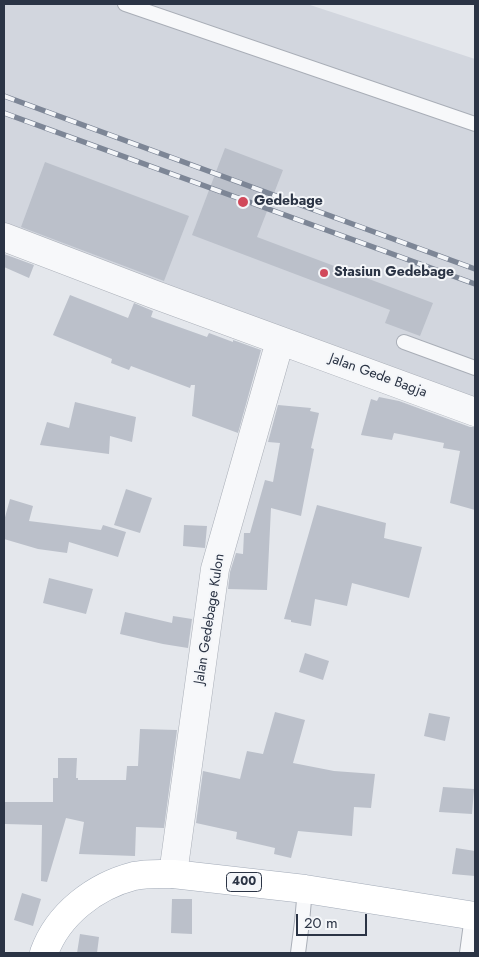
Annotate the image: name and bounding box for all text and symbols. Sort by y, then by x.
place label: Gedebage [254,194,323,210]
marker: Gedebage [236,195,250,209]
place label: Stasiun Gedebage [334,265,454,281]
marker: Stasiun Gedebage [318,267,330,279]
street label: Jalan Gede Bagja [327,351,429,401]
street label: Jalan Gedebage Kulon [191,552,229,686]
road number: 400 [226,872,262,892]
scale bar [299,904,370,936]
text: 20 m [304,912,338,934]

